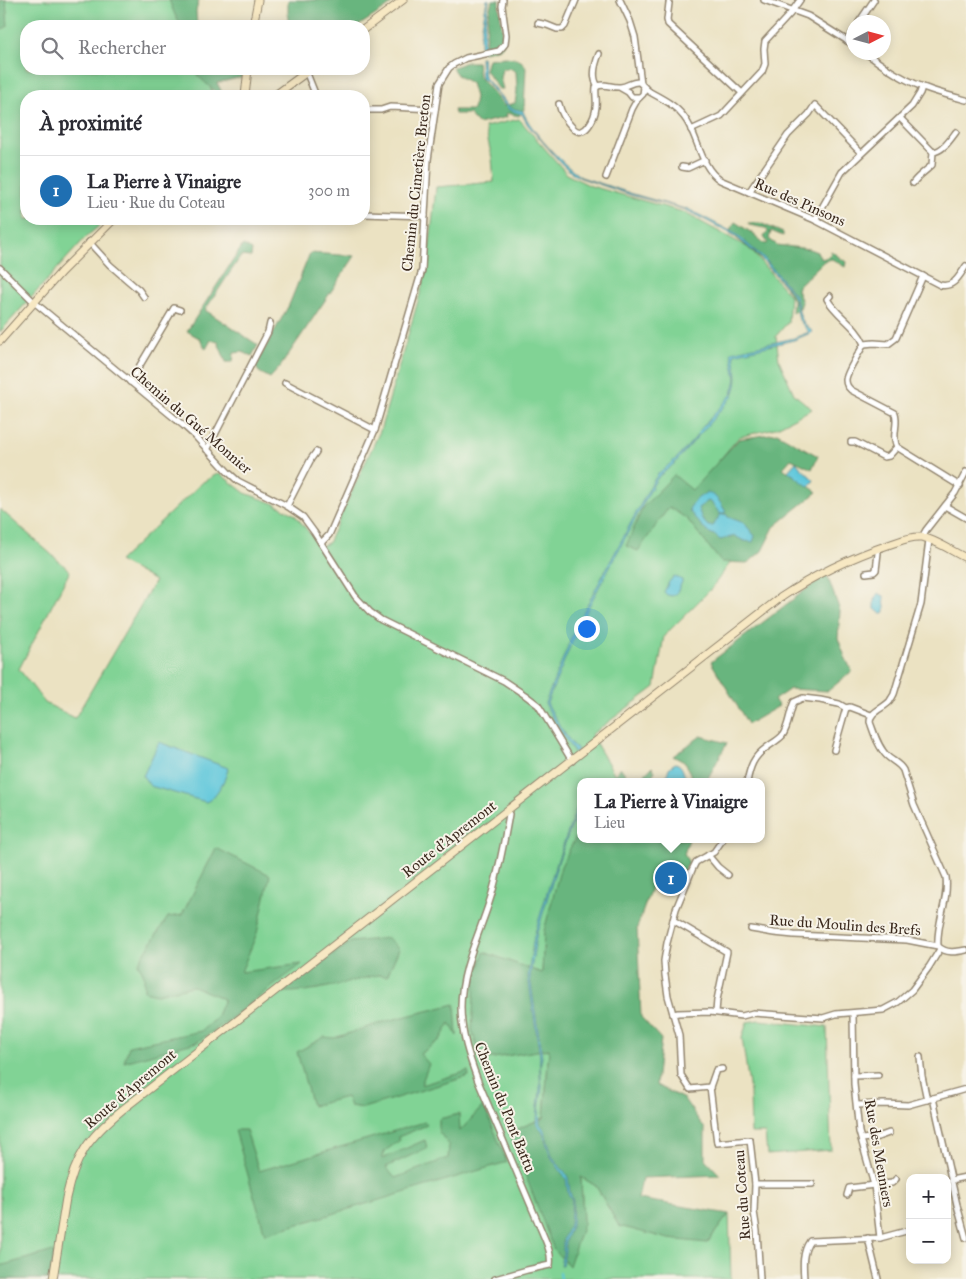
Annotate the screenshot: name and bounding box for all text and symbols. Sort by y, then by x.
north arrow [846,15,891,60]
search box [20,20,370,75]
icon: search [38,34,66,62]
text: Rechercher [78,36,166,59]
street label: Chemin du Cimetière Breton [398,94,434,272]
text: À proximité [40,110,142,136]
text: La Pierre à Vinaigre [87,170,241,193]
street label: Rue des Pinsons [752,174,848,230]
text: 1 [53,181,59,200]
text: 300 m [308,181,350,200]
text: Lieu · Rue du Coteau [87,193,225,212]
street label: Chemin du Gué Monnier [127,362,256,478]
your location [574,616,600,642]
popup [577,778,765,843]
text: La Pierre à Vinaigre [594,790,748,813]
street label: Route d'Apremont [398,796,500,881]
text: Lieu [594,813,625,832]
pin: 1 [655,859,687,897]
street label: Rue du Moulin des Brefs [769,911,921,939]
street label: Chemin du Pont Battu [471,1039,539,1175]
street label: Route d'Apremont [80,1045,180,1133]
street label: Rue des Meuniers [861,1098,897,1208]
street label: Rue du Coteau [730,1149,754,1241]
map controls [906,1174,951,1264]
button: + [906,1174,951,1219]
button: − [906,1219,951,1264]

